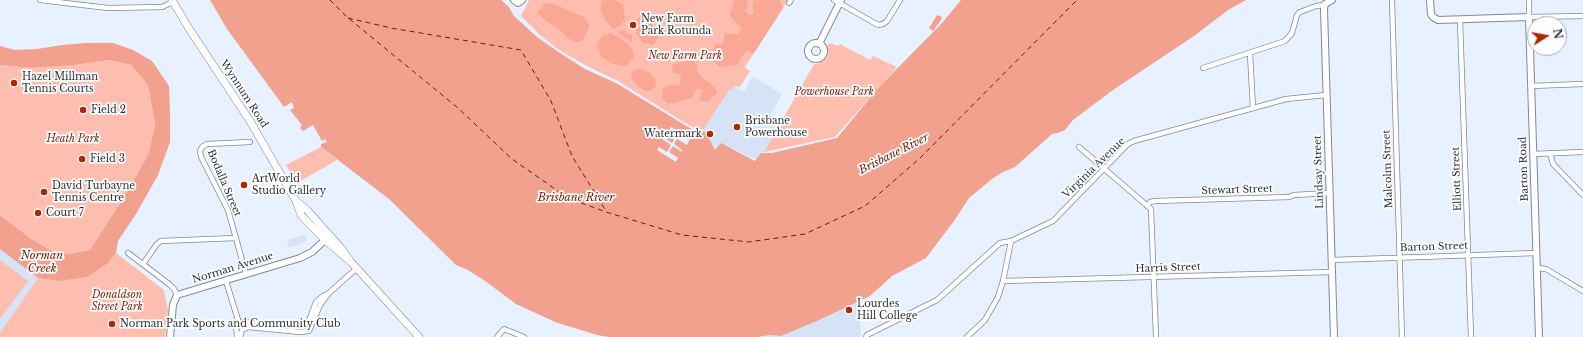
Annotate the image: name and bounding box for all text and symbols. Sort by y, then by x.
place label: New Farm Park Rotunda [641,13,711,36]
north arrow [1527,16,1567,56]
marker: New Farm Park Rotunda [628,20,638,30]
text: N [1550,27,1566,40]
park label: New Farm Park [648,50,722,62]
street label: Wynnum Road [218,58,270,130]
place label: Hazel Millman Tennis Courts [22,71,98,94]
marker: Hazel Millman Tennis Courts [9,78,19,88]
park label: Powerhouse Park [794,86,874,98]
place label: Field 2 [91,104,126,116]
marker: Field 2 [78,105,88,115]
place label: Brisbane Powerhouse [745,115,807,138]
marker: Brisbane Powerhouse [732,122,742,132]
place label: Watermark [644,128,702,140]
marker: Watermark [705,129,715,139]
street label: Malcolm Street [1381,130,1395,208]
water label: Brisbane River [857,131,931,177]
park label: Heath Park [47,133,99,145]
street label: Virginia Avenue [1060,135,1128,201]
street label: Lindsay Street [1312,135,1326,209]
street label: Barton Road [1517,136,1531,202]
street label: Elliott Street [1450,147,1464,211]
street label: Bodalla Street [205,148,243,218]
place label: Field 3 [90,153,125,165]
marker: Field 3 [77,154,87,164]
place label: ArtWorld Studio Gallery [252,173,326,196]
place label: David Turbayne Tennis Centre [52,180,135,204]
marker: ArtWorld Studio Gallery [239,180,249,190]
street label: Stewart Street [1201,183,1273,197]
marker: David Turbayne Tennis Centre [39,187,49,197]
water label: Brisbane River [538,191,614,205]
place label: Court 7 [46,207,84,219]
marker: Court 7 [33,208,43,218]
street label: Barton Street [1400,240,1468,254]
water label: Norman Creek [21,249,63,275]
street label: Norman Avenue [191,250,275,286]
street label: Harris Street [1135,261,1201,275]
park label: Donaldson Street Park [91,289,143,312]
place label: Lourdes Hill College [857,298,917,322]
marker: Lourdes Hill College [844,305,854,315]
place label: Norman Park Sports and Community Club [120,318,340,330]
marker: Norman Park Sports and Community Club [107,319,117,329]

